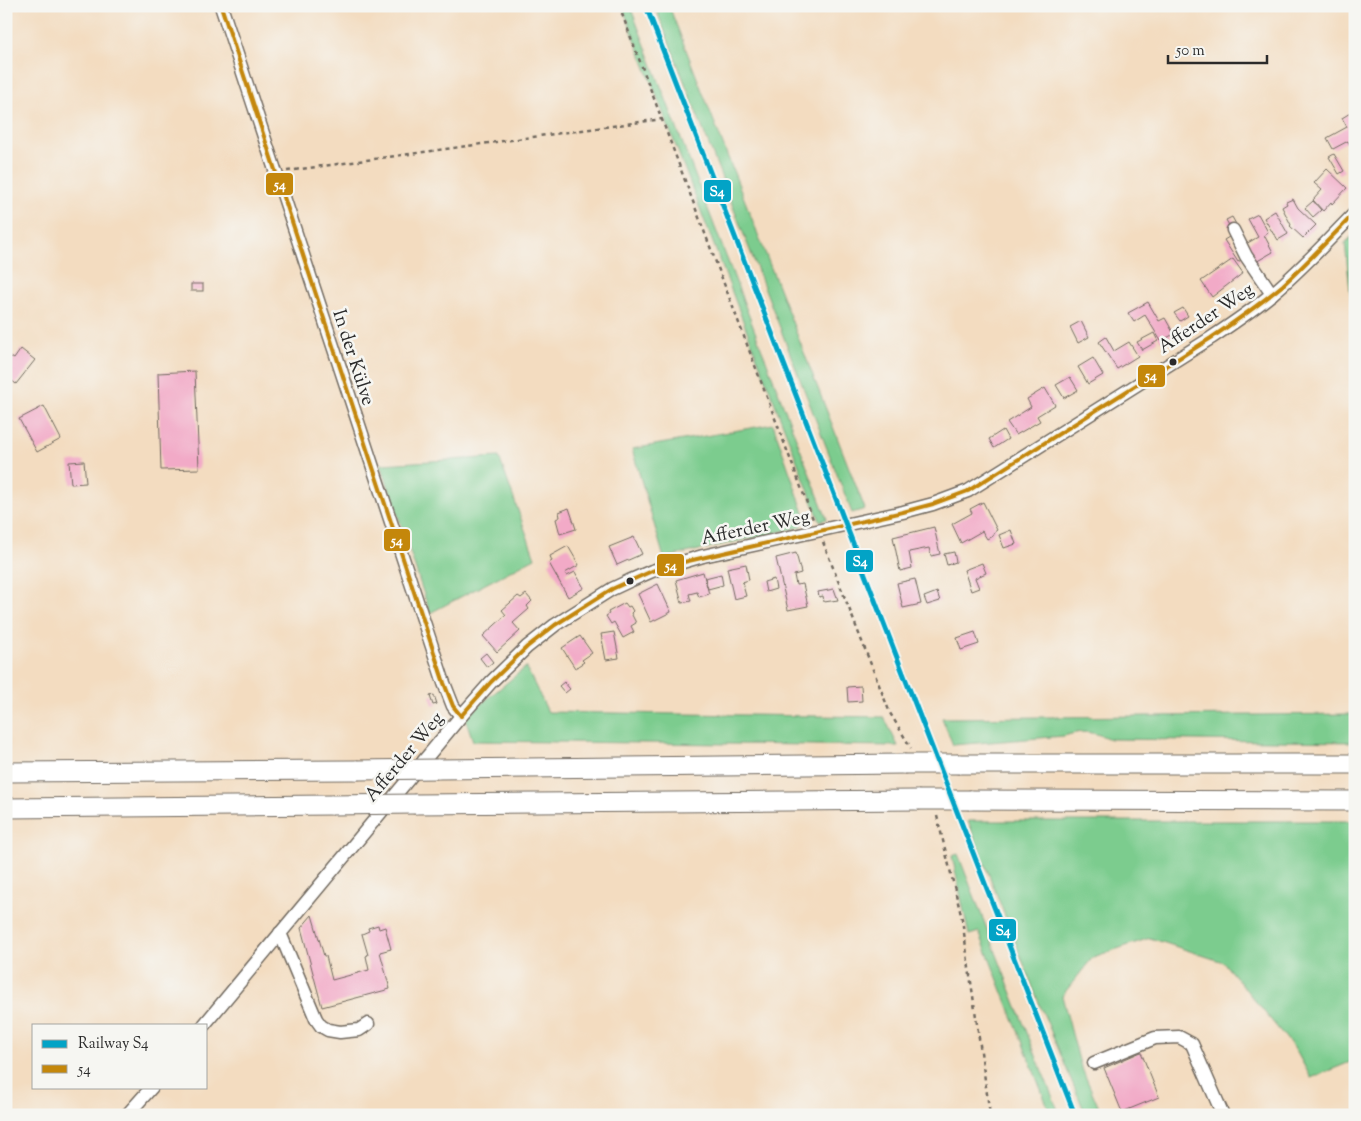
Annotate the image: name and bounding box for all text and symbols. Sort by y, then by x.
scale bar [1168,32,1267,64]
text: 50 m [1175,41,1205,62]
line badge: 54 [265,172,294,196]
text: 54 [273,176,286,196]
line badge: S4 [703,179,732,203]
text: S4 [710,183,725,203]
street label: Afferder Weg [1153,277,1260,361]
street label: In der Külve [324,306,381,409]
unlabelled marker [1168,357,1178,367]
line badge: 54 [1137,364,1166,388]
text: 54 [1144,367,1157,387]
street label: Afferder Weg [699,504,812,553]
line badge: 54 [383,528,411,552]
text: 54 [390,532,403,552]
line badge: S4 [845,549,874,573]
line badge: 54 [656,553,685,577]
text: S4 [853,553,868,573]
text: 54 [664,557,677,577]
unlabelled marker [625,576,635,586]
street label: Afferder Weg [359,707,451,809]
line badge: S4 [988,918,1017,942]
text: S4 [996,922,1011,942]
legend [32,1024,208,1088]
text: Railway S4 [78,1034,149,1055]
text: 54 [77,1060,91,1081]

